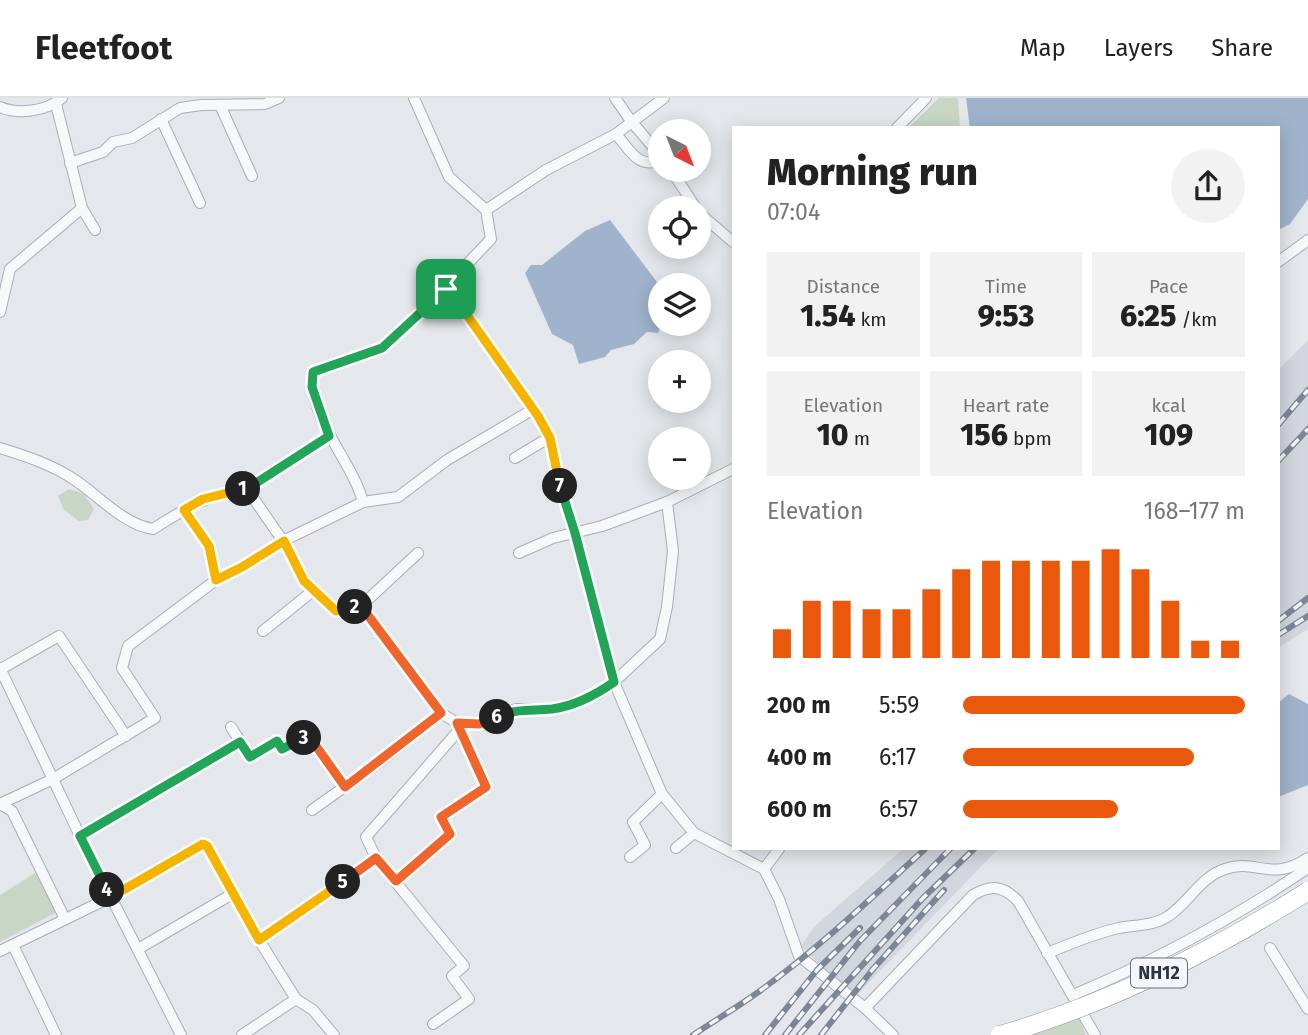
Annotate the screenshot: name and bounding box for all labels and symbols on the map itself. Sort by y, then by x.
north arrow [648,119,710,182]
pin [416,259,476,319]
pin: 7 [542,468,578,504]
pin: 1 [226,472,260,506]
pin: 2 [338,589,372,624]
pin: 6 [480,700,514,734]
pin: 3 [286,720,322,756]
pin: 5 [326,864,360,900]
pin: 4 [90,872,124,908]
road number: NH12 [1131,958,1187,988]

